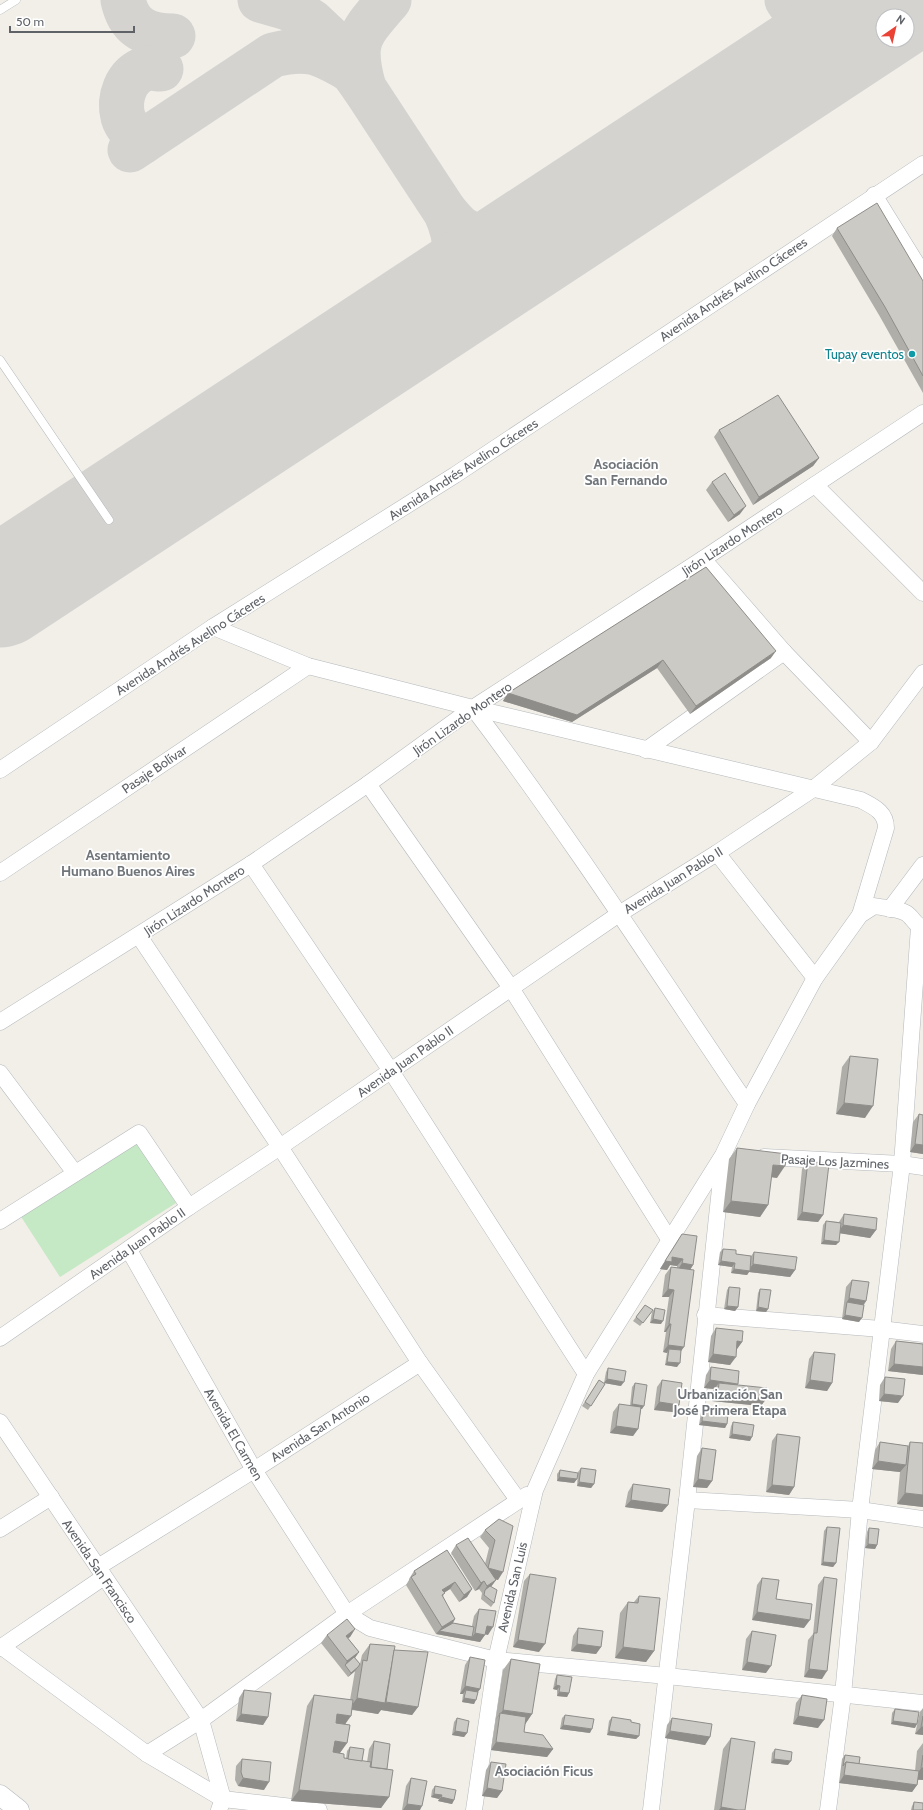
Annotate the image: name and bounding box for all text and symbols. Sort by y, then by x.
scale bar [10,8,134,34]
north arrow [875,8,915,48]
text: N [893,12,908,28]
text: 50 m [16,14,44,29]
street label: Avenida Andrés Avelino Cáceres [656,233,810,344]
place label: Tupay eventos [825,346,905,362]
marker: Tupay eventos [907,349,917,359]
street label: Avenida Andrés Avelino Cáceres [385,414,541,523]
district label: Asociación San Fernando [584,455,668,489]
street label: Jirón Lizardo Montero [678,501,785,579]
street label: Avenida Andrés Avelino Cáceres [112,589,268,698]
street label: Jirón Lizardo Montero [409,678,514,759]
street label: Pasaje Bolívar [118,741,191,797]
street label: Avenida Juan Pablo II [621,843,725,917]
district label: Asentamiento Humano Buenos Aires [61,846,195,880]
street label: Jirón Lizardo Montero [140,861,247,939]
street label: Avenida Juan Pablo II [354,1022,456,1100]
street label: Pasaje Los Jazmines [780,1150,890,1173]
street label: Avenida Juan Pablo II [86,1204,188,1282]
street label: Avenida El Carmen [201,1385,267,1483]
district label: Urbanización San José Primera Etapa [673,1385,786,1419]
street label: Avenida San Antonio [268,1389,372,1465]
street label: Avenida San Francisco [59,1516,141,1626]
street label: Avenida San Luis [494,1540,530,1634]
district label: Asociación Ficus [495,1762,593,1780]

